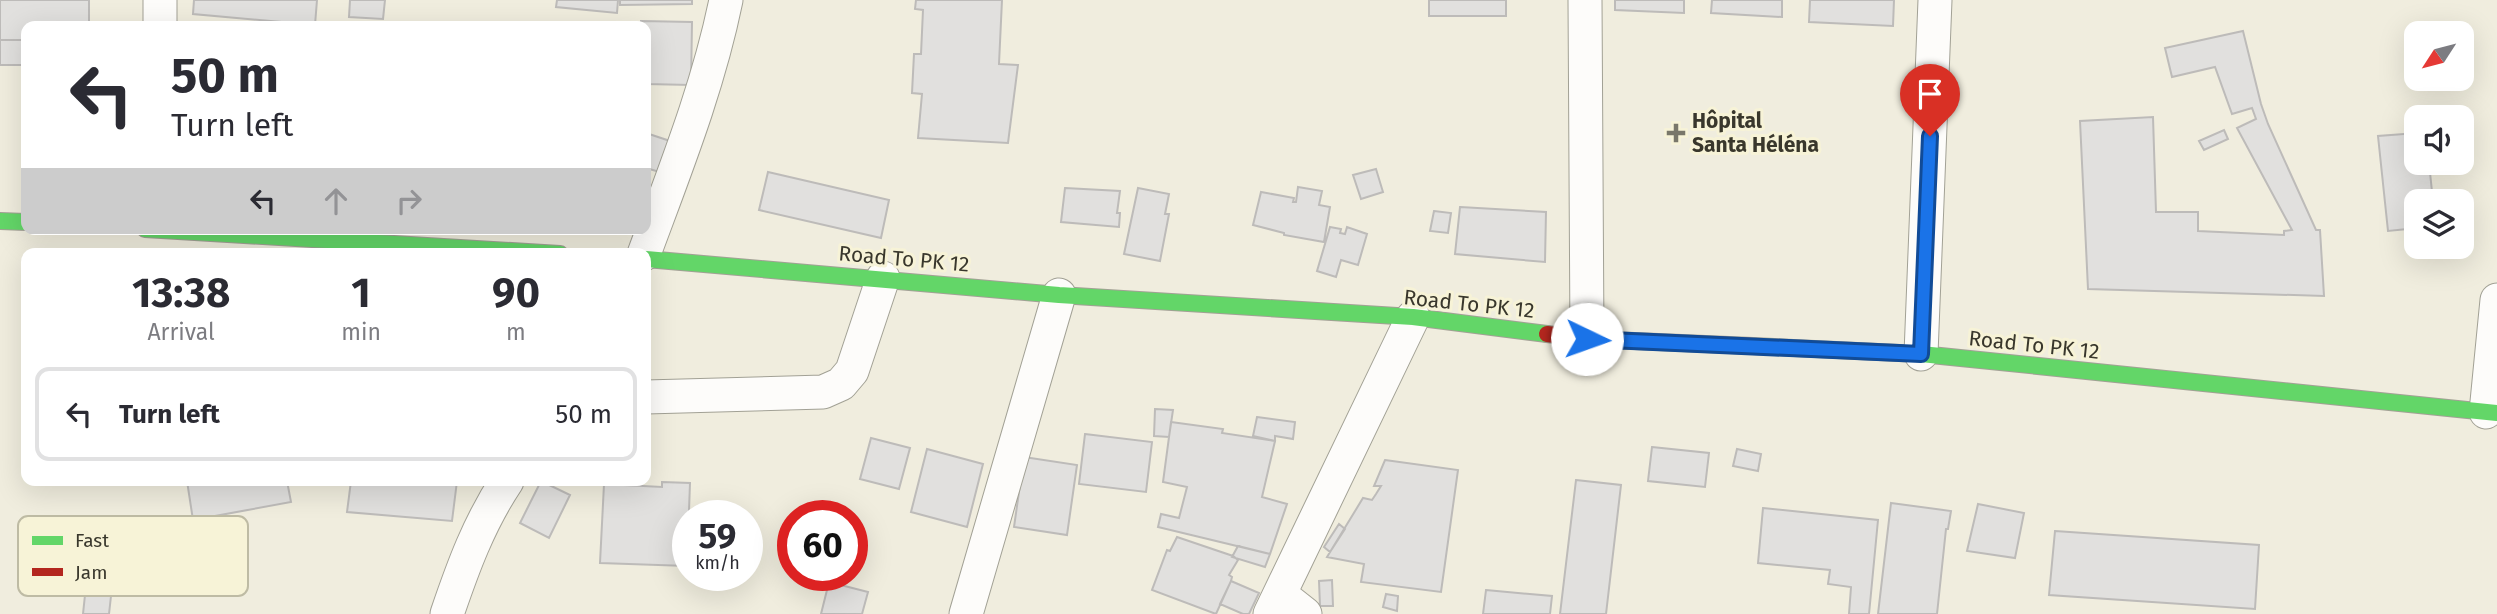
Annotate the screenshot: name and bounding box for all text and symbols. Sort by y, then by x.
north arrow [2404,21,2474,91]
map controls [2404,21,2474,259]
text: 50 m [171,46,279,105]
icon: left [56,49,147,140]
pin [1900,64,1960,136]
icon: arrive [1911,75,1949,113]
button: sound [2404,105,2474,175]
text: Turn left [171,106,293,144]
place label: Hôpital Santa Héléna [1692,108,1819,158]
marker: Hôpital Santa Héléna [1666,123,1686,143]
icon: left [244,182,282,220]
icon: ahead [317,182,355,220]
icon: right [390,182,428,220]
button: layers [2404,189,2474,259]
street label: Road To PK 12 [838,240,970,278]
text: 13:38 [132,268,230,318]
text: 1 [351,268,371,318]
text: 90 [492,268,540,318]
street label: Road To PK 12 [1402,284,1536,324]
position arrow [1550,302,1624,376]
text: Arrival [147,318,215,346]
text: min [341,318,381,346]
text: m [506,318,526,346]
street label: Road To PK 12 [1967,325,2101,365]
icon: left [60,395,98,433]
text: Turn left [119,399,220,430]
text: 50 m [555,399,612,430]
speed limit sign: 60 [777,500,868,591]
text: 59 [699,515,736,557]
legend [18,516,248,596]
text: Fast [75,529,109,552]
text: km/h [695,552,740,574]
text: Jam [75,561,107,584]

